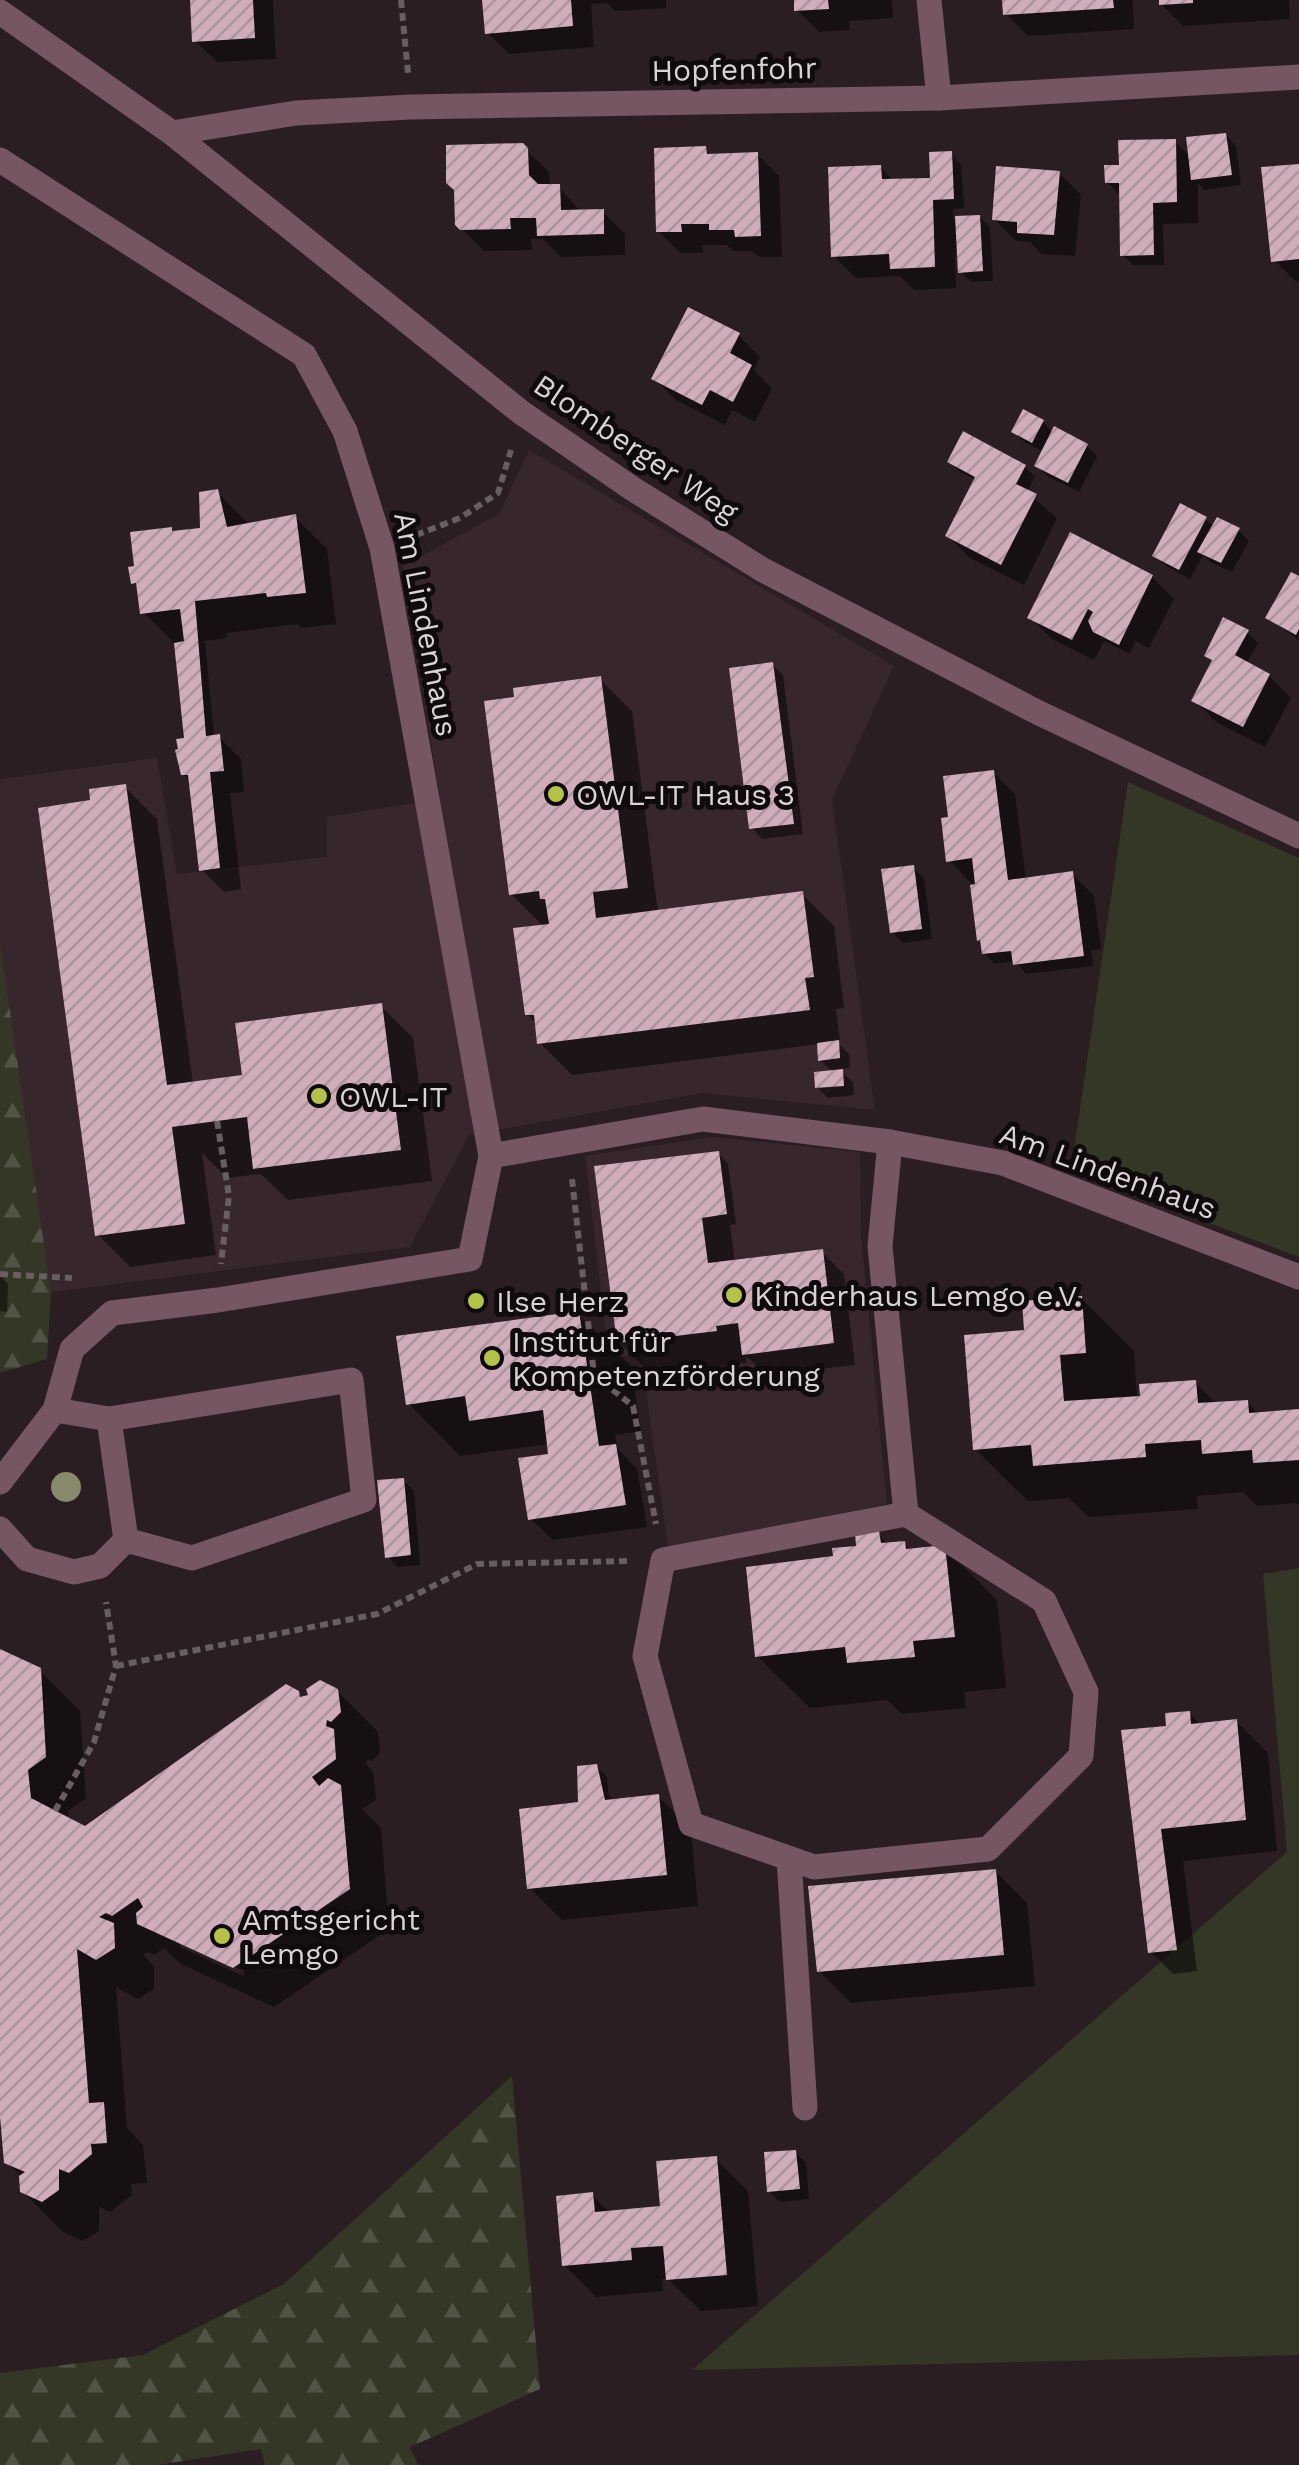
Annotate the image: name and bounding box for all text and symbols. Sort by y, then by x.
street label: Hopfenfohr [651,50,817,88]
street label: Blomberger Weg [527,367,745,529]
street label: Am Lindenhaus [387,509,465,739]
place label: OWL-IT Haus 3 [576,777,795,812]
marker: OWL-IT Haus 3 [545,783,567,805]
place label: OWL-IT [339,1079,448,1114]
marker: OWL-IT [308,1085,330,1107]
street label: Am Lindenhaus [995,1116,1221,1226]
place label: Kinderhaus Lemgo e.V. [754,1278,1082,1313]
place label: Ilse Herz [496,1284,625,1319]
marker: Kinderhaus Lemgo e.V. [723,1284,745,1306]
marker: Ilse Herz [465,1290,487,1312]
place label: Institut für Kompetenzförderung [512,1324,820,1393]
marker: Institut für Kompetenzförderung [481,1347,503,1369]
place label: Amtsgericht Lemgo [242,1902,420,1971]
marker: Amtsgericht Lemgo [211,1925,233,1947]

